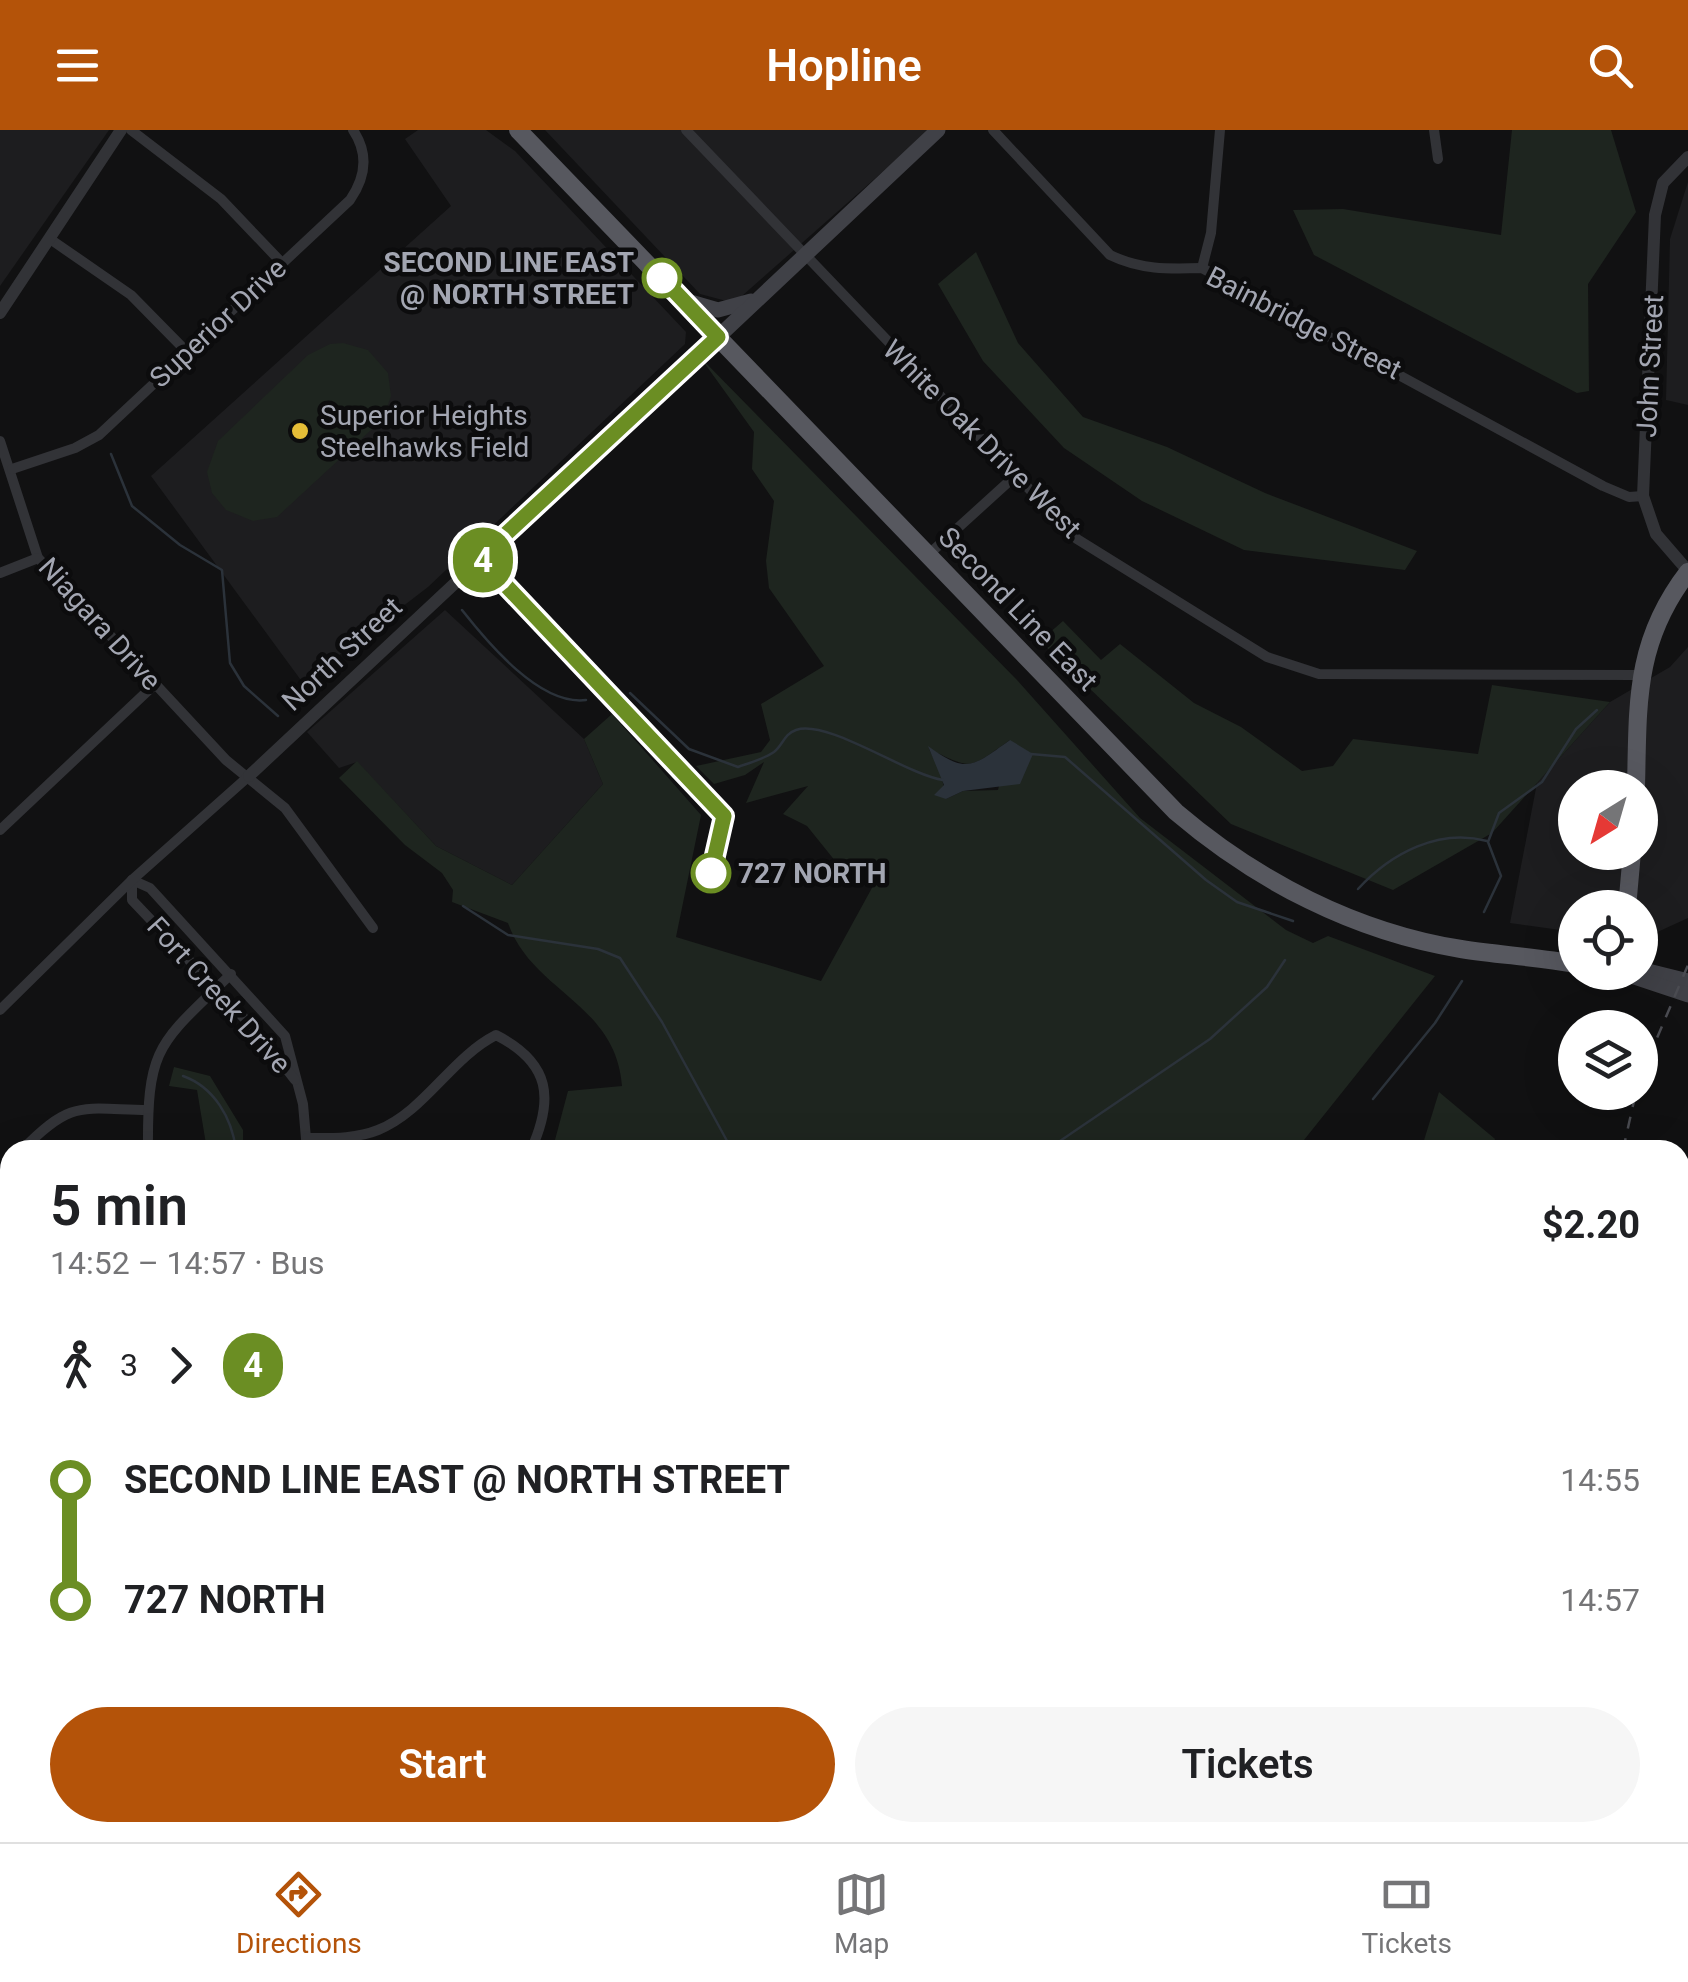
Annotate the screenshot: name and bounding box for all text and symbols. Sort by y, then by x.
icon: menu [50,38,105,93]
icon: search [1583,38,1638,93]
text: Hopline [766,39,922,92]
place label: SECOND LINE EAST @ NORTH STREET [384,246,634,311]
street label: Superior Drive [143,252,293,394]
marker: SECOND LINE EAST @ NORTH STREET [643,259,681,297]
street label: Bainbridge Street [1201,260,1407,386]
street label: John Street [1630,294,1670,438]
street label: White Oak Drive West [876,333,1088,545]
place label: Superior Heights Steelhawks Field [320,399,529,464]
marker: Superior Heights Steelhawks Field [289,420,311,442]
street label: Second Line East [932,520,1104,698]
line badge: 4 [450,528,516,592]
text: 4 [473,540,493,581]
street label: Niagara Drive [32,551,168,697]
street label: North Street [275,590,409,718]
north arrow [1558,770,1658,870]
map controls [1558,770,1658,1110]
marker: 727 NORTH [692,854,730,892]
place label: 727 NORTH [738,857,886,890]
button: locate [1558,890,1658,990]
street label: Fort Creek Drive [140,910,298,1080]
button: layers [1558,1010,1658,1110]
text: 5 min [50,1174,188,1238]
text: $2.20 [1542,1203,1640,1247]
text: 14:52 – 14:57 · Bus [50,1244,325,1282]
icon: walk [50,1338,105,1393]
icon: forward [153,1338,208,1393]
text: 4 [243,1345,263,1386]
text: 3 [120,1346,138,1384]
text: SECOND LINE EAST @ NORTH STREET [124,1458,790,1502]
text: 14:55 [1560,1461,1640,1499]
text: 727 NORTH [124,1578,325,1622]
text: 14:57 [1560,1581,1640,1619]
button: Start [50,1707,835,1822]
button: Tickets [855,1707,1640,1822]
tab: Directions [236,1867,362,1960]
tab: Map [834,1867,889,1960]
tab: Tickets [1361,1867,1452,1960]

